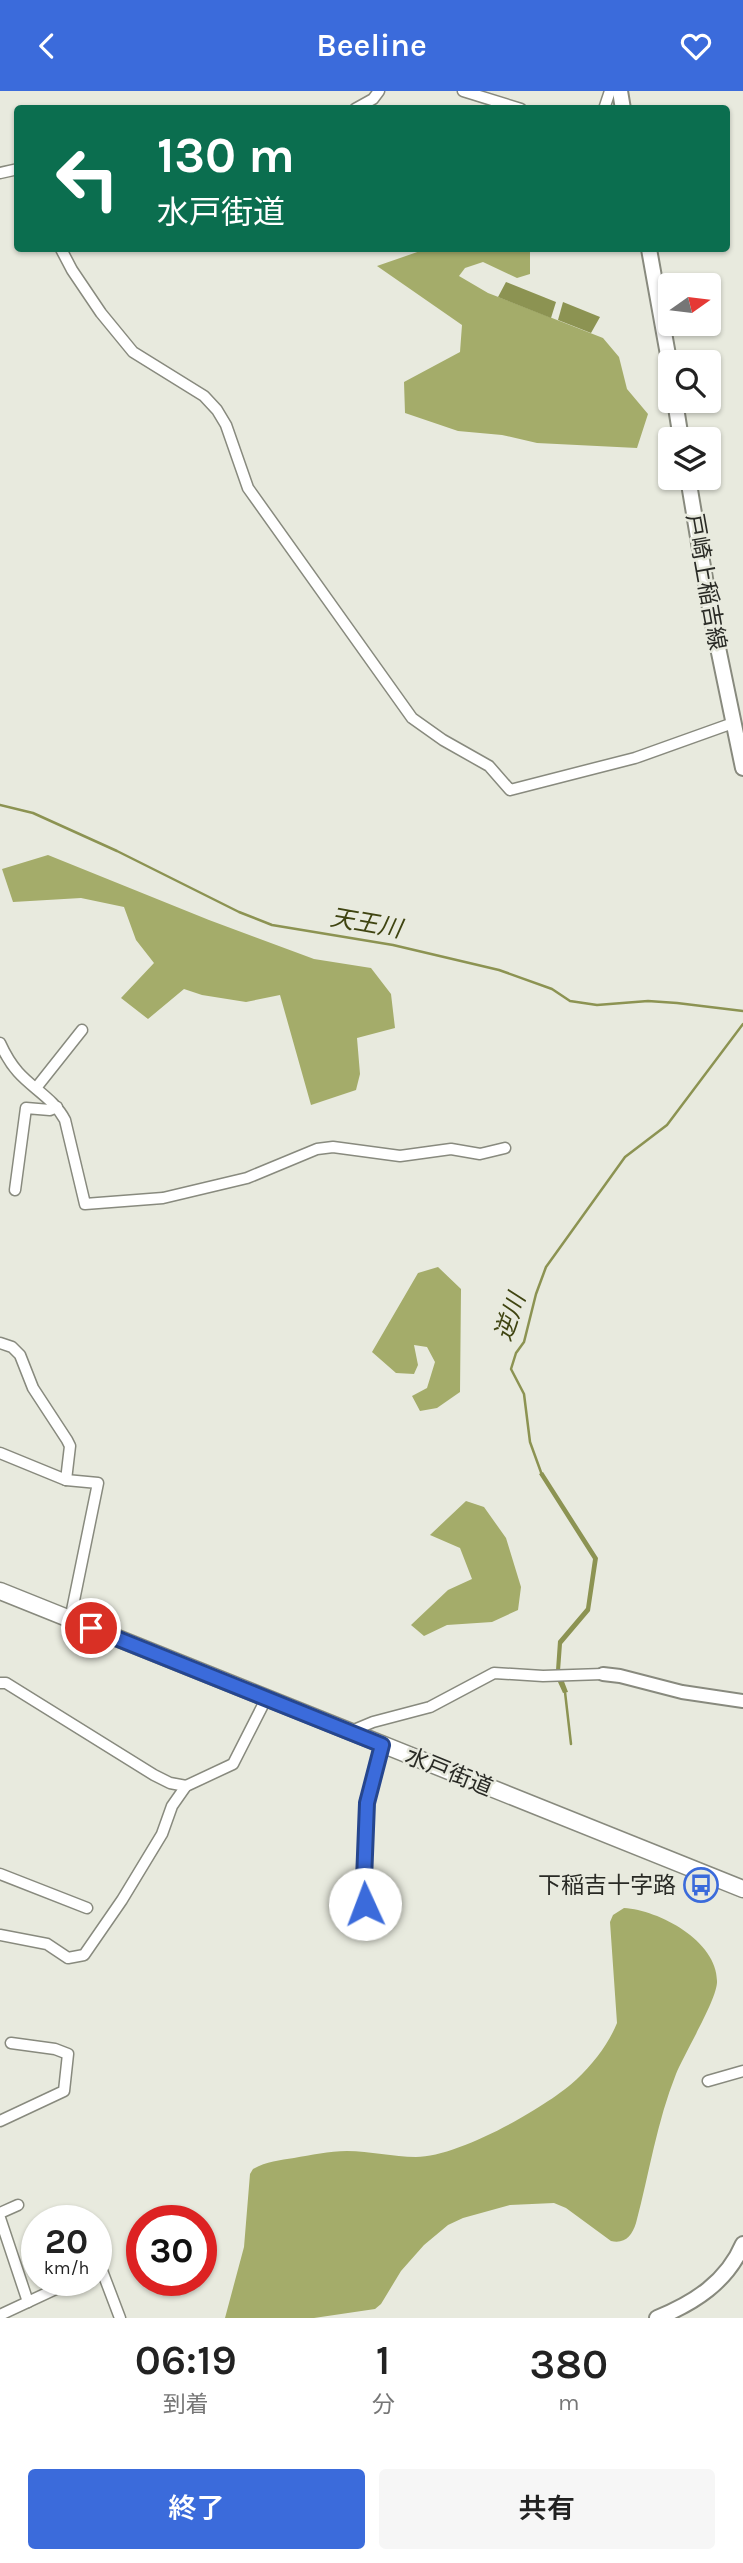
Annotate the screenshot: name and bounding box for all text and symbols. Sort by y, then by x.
icon: back [28,27,66,65]
text: Beeline [316,27,427,64]
icon: heart [677,27,715,65]
text: 130 m [157,127,295,184]
icon: left [42,133,133,224]
text: 水戸街道 [157,194,285,231]
north arrow [658,273,721,336]
map controls [658,273,721,490]
button: search [658,350,721,413]
button: layers [658,427,721,490]
street label: 戸崎上稲吉線 [681,512,731,652]
water label: 天王川 [328,903,407,944]
water label: 逆川 [489,1287,532,1344]
pin [61,1598,121,1658]
icon: arrive [72,1609,110,1647]
street label: 水戸街道 [401,1742,497,1802]
bus stop icon: 下稲吉十字路 [682,1866,720,1904]
position arrow [328,1867,402,1941]
place label: 下稲吉十字路 [538,1872,676,1899]
speed limit sign: 30 [126,2205,217,2296]
text: 20 [45,2221,88,2262]
text: km/h [44,2257,89,2279]
text: 06:19 [135,2335,237,2385]
text: 1 [376,2335,391,2385]
text: 380 [529,2339,608,2389]
text: m [558,2389,580,2416]
text: 到着 [163,2391,209,2418]
text: 分 [372,2391,395,2418]
button: 終了 [28,2469,365,2549]
button: 共有 [379,2469,715,2549]

